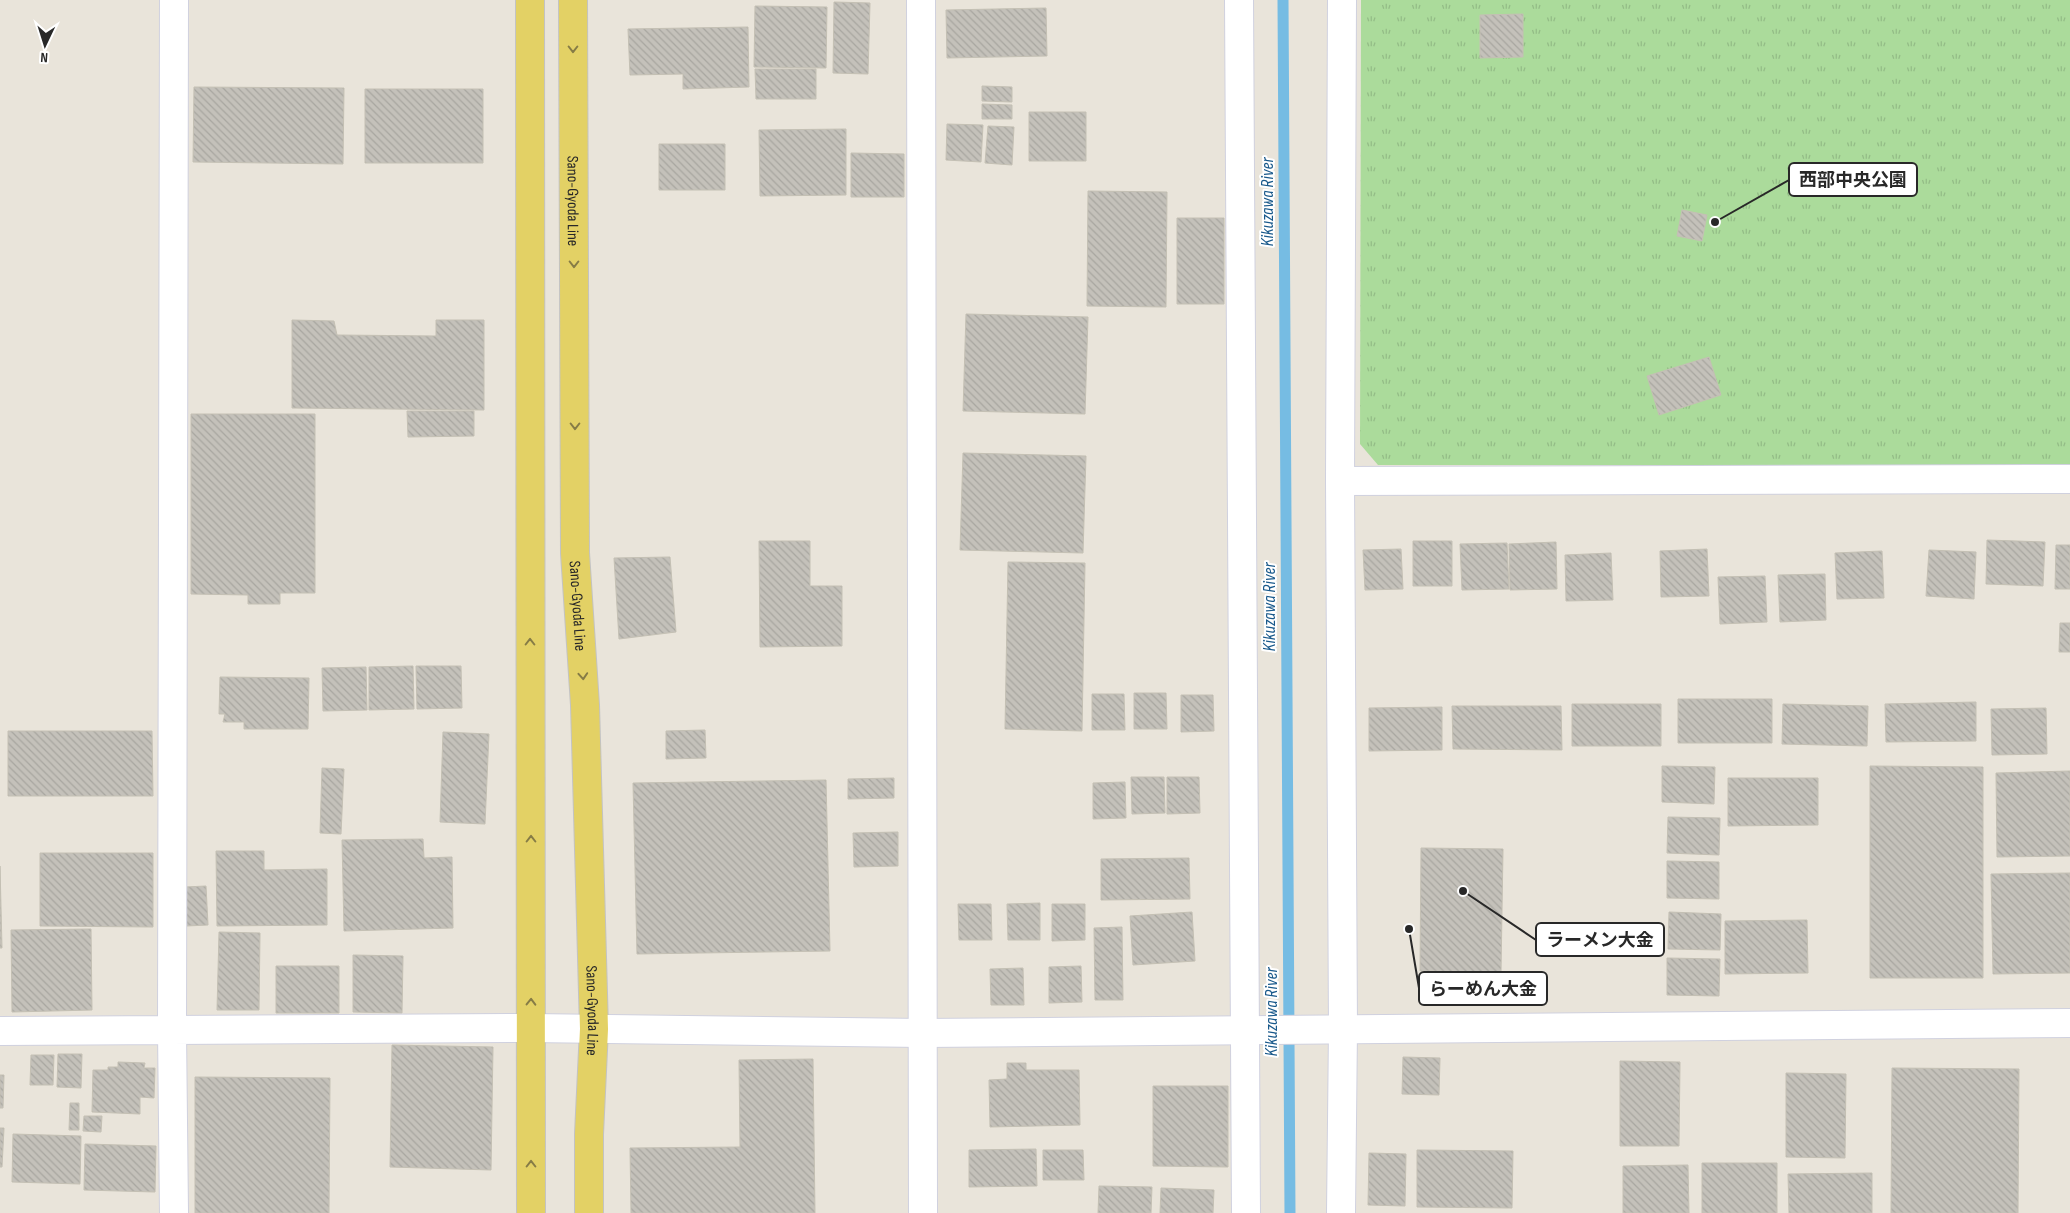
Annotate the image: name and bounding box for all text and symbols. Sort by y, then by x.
north arrow [20,20,70,70]
one-way arrow [568,45,578,53]
text: N [40,49,48,66]
street label: Sano-Gyoda Line [563,156,582,246]
water label: Kikuzawa River [1257,157,1278,246]
callout: 西部中央公園 [1789,163,1917,196]
text: 西部中央公園 [1799,170,1907,191]
one-way arrow [569,260,579,268]
one-way arrow [570,422,580,430]
street label: Sano-Gyoda Line [565,560,589,652]
water label: Kikuzawa River [1259,562,1280,651]
one-way arrow [525,638,536,646]
one-way arrow [578,672,589,680]
one-way arrow [526,835,536,843]
callout: ラーメン大金 [1536,923,1664,956]
text: ラーメン大金 [1546,930,1654,951]
street label: Sano-Gyoda Line [581,965,602,1056]
water label: Kikuzawa River [1261,967,1282,1056]
callout: らーめん大金 [1419,972,1547,1005]
text: らーめん大金 [1429,979,1537,1000]
one-way arrow [526,998,536,1006]
one-way arrow [526,1160,536,1168]

